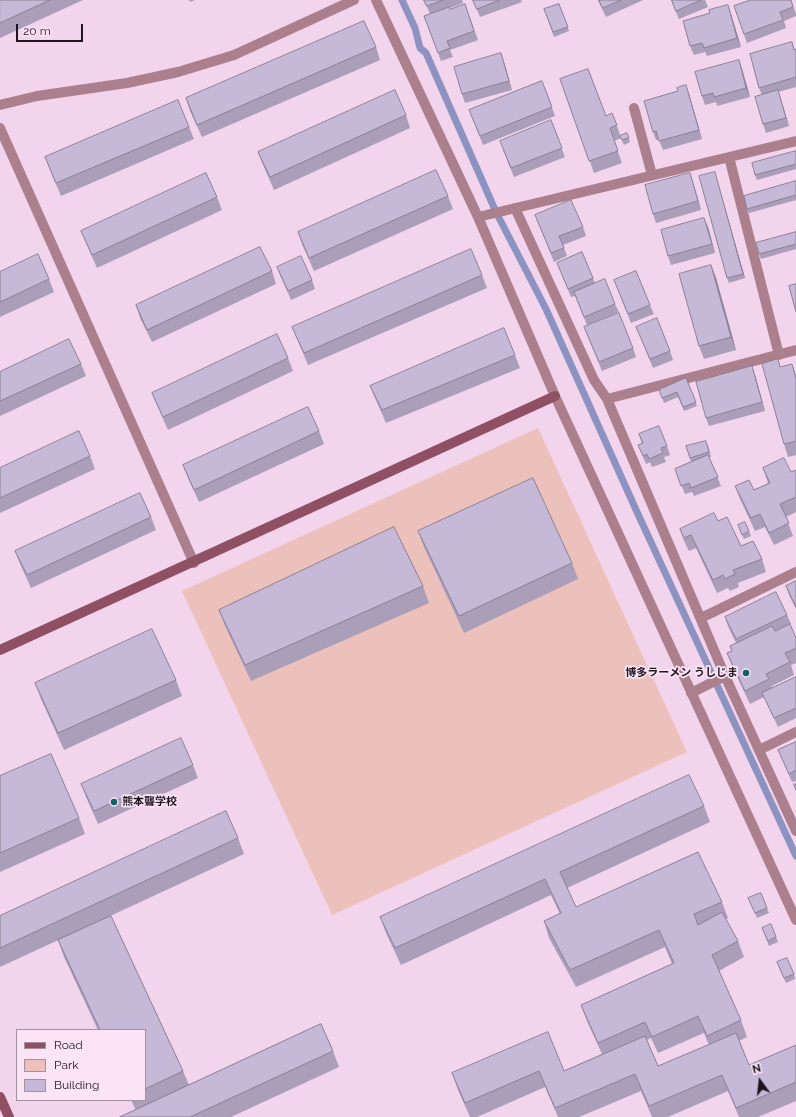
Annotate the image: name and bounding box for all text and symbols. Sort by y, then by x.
scale bar [18,16,85,42]
text: 20 m [23,24,51,38]
place label: 博多ラーメン うしじま [625,666,738,680]
marker: 博多ラーメン うしじま [741,668,751,678]
place label: 熊本聾学校 [122,795,177,809]
marker: 熊本聾学校 [109,797,119,807]
legend [16,1029,146,1101]
text: Road [54,1038,83,1052]
text: Park [54,1058,79,1072]
north arrow [740,1061,780,1101]
text: N [751,1062,763,1076]
text: Building [54,1078,100,1092]

